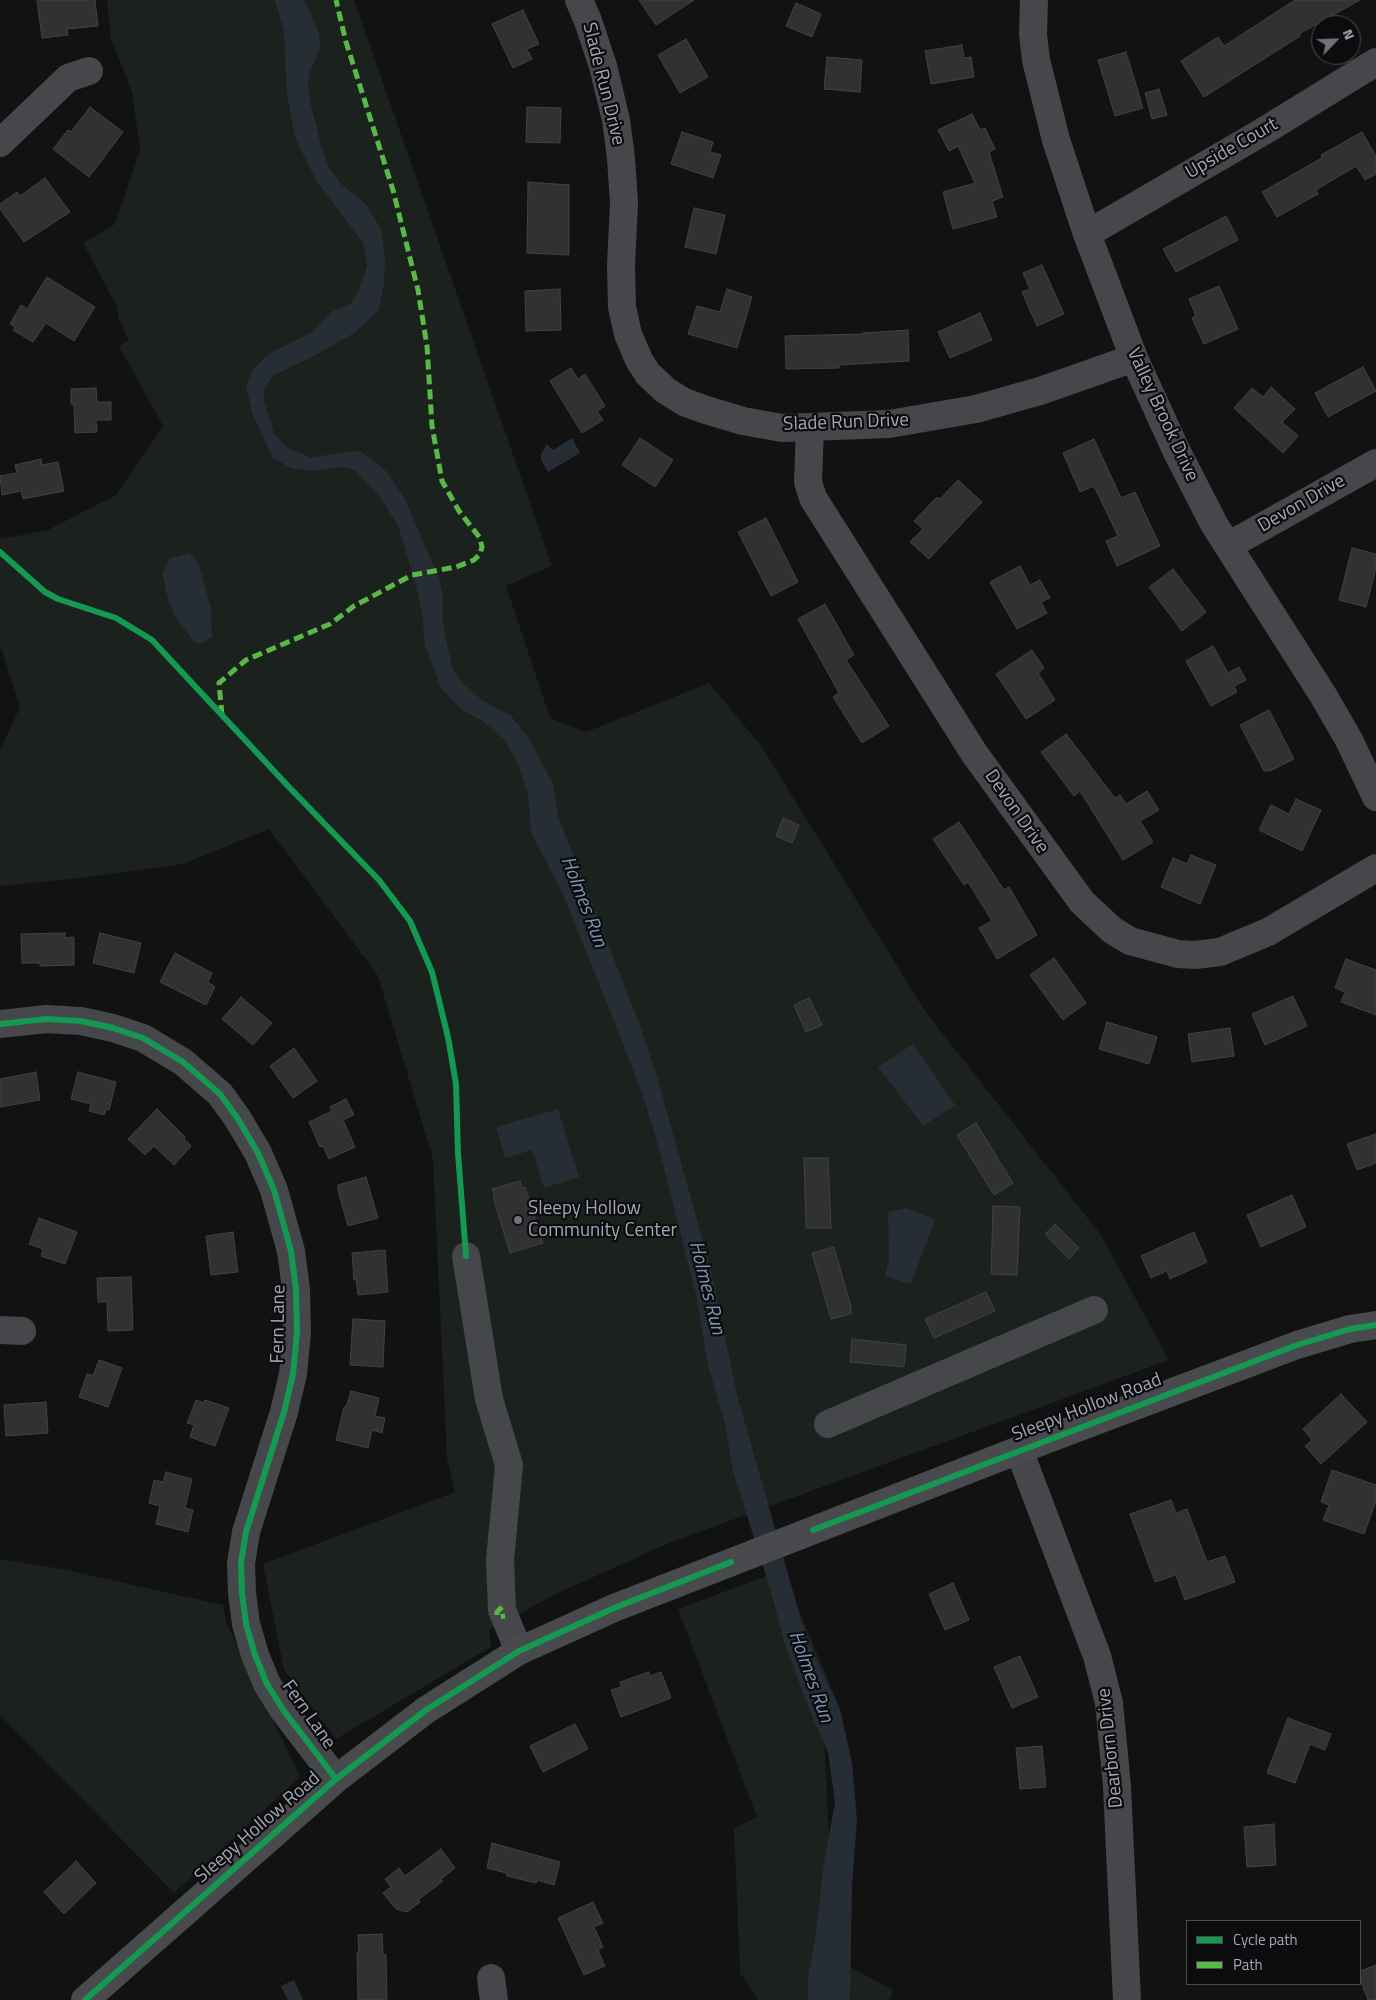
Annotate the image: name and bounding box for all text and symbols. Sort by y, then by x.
north arrow [1311,15,1361,65]
street label: Slade Run Drive [577,20,629,148]
text: N [1338,25,1361,43]
street label: Upside Court [1182,113,1282,185]
street label: Valley Brook Drive [1121,345,1203,485]
street label: Slade Run Drive [783,409,909,437]
street label: Devon Drive [1254,470,1350,538]
street label: Devon Drive [979,766,1053,858]
water label: Holmes Run [555,853,611,951]
place label: Sleepy Hollow Community Center [528,1198,677,1242]
marker: Sleepy Hollow Community Center [512,1214,524,1226]
water label: Holmes Run [683,1239,729,1337]
street label: Fern Lane [267,1284,291,1364]
street label: Sleepy Hollow Road [1009,1369,1165,1447]
water label: Holmes Run [782,1628,838,1726]
street label: Fern Lane [276,1676,340,1754]
street label: Dearborn Drive [1093,1687,1129,1809]
street label: Sleepy Hollow Road [191,1767,325,1889]
legend [1186,1920,1361,1985]
text: Cycle path [1233,1928,1298,1951]
text: Path [1233,1953,1263,1976]

